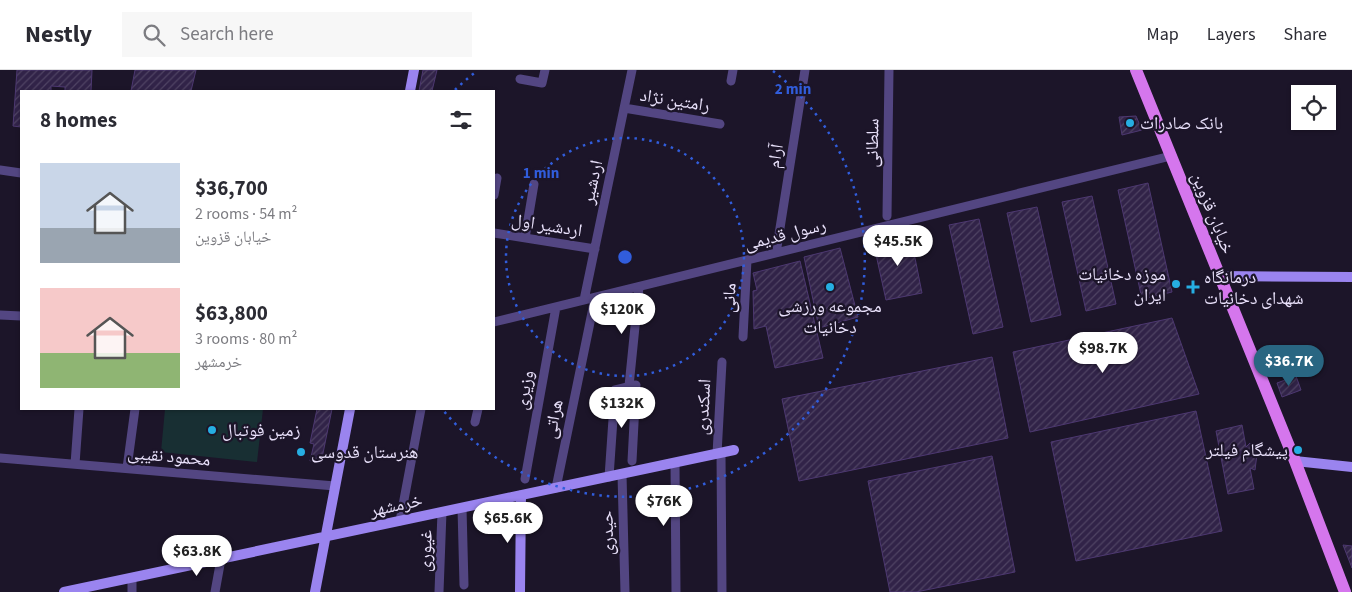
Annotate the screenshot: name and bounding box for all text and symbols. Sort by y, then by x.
search box [122,12,472,57]
text: Nestly [25,17,92,52]
icon: search [140,21,168,49]
text: Search here [180,21,274,48]
text: Map [1147,22,1179,47]
text: Layers [1207,22,1256,47]
text: Share [1284,22,1327,47]
text: 2 min [775,79,811,100]
street label: رامتین نژاد [638,83,712,118]
map controls [1291,85,1336,130]
button: locate [1291,85,1336,130]
text: 8 homes [40,105,117,135]
icon: filters [447,106,475,134]
place label: بانک صادرات [1140,111,1223,136]
marker: بانک صادرات [1124,117,1136,129]
street label: سلطانی [860,118,885,168]
street label: آرام [761,142,790,170]
street label: اردشیر [575,158,609,207]
text: 1 min [523,163,559,184]
street label: خیابان قزوین [1185,169,1240,258]
text: $36,700 [195,173,268,203]
icon: home [80,183,140,243]
text: 2 rooms · 54 m² [195,203,297,225]
street label: اردشیر اول [510,208,584,243]
street label: رسول قدیمی [742,212,829,257]
pin: $45.5K [857,224,939,267]
text: خیابان قزوین [195,226,272,248]
text: $45.5K [874,230,922,252]
centre of rings [616,248,634,266]
place label: موزه دخانیات ایران [1078,262,1166,308]
place label: درمانگاه شهدای دخانیات [1204,265,1304,311]
marker: موزه دخانیات ایران [1170,278,1182,290]
marker: درمانگاه شهدای دخانیات [1186,280,1200,294]
marker: مجموعه ورزشی دخانیات [824,281,836,293]
street label: مانی [716,282,743,314]
pin: $120K [587,292,657,335]
place label: مجموعه ورزشی دخانیات [778,294,882,340]
text: $63,800 [195,298,268,328]
text: $120K [600,298,644,320]
icon: home [80,308,140,368]
text: 3 rooms · 80 m² [195,328,297,350]
pin: $98.7K [1062,332,1144,374]
text: $98.7K [1079,337,1127,359]
pin: $36.7K [1248,344,1330,387]
text: $36.7K [1265,350,1313,372]
text: خرمشهر [195,351,242,373]
street label: وزیری [509,368,540,412]
street label: اسکندری [690,378,717,436]
pin: $132K [587,386,657,429]
text: $132K [600,392,644,414]
street label: هراتی [537,397,570,441]
place label: زمین فوتبال [222,418,300,443]
marker: زمین فوتبال [206,424,218,436]
place label: پیشگام فیلتر [1205,438,1288,463]
street label: محمود نقیبی [126,440,211,473]
place label: هنرستان قدوسی [311,440,418,465]
marker: پیشگام فیلتر [1292,444,1304,456]
marker: هنرستان قدوسی [295,446,307,458]
pin: $76K [634,484,694,527]
street label: خرمشهر [367,488,425,523]
text: $76K [646,490,682,512]
pin: $65.6K [467,502,549,544]
text: $65.6K [484,507,532,529]
street label: حیدری [595,511,620,555]
street label: غیوری [412,530,439,572]
pin: $63.8K [156,534,238,577]
text: $63.8K [173,540,221,562]

